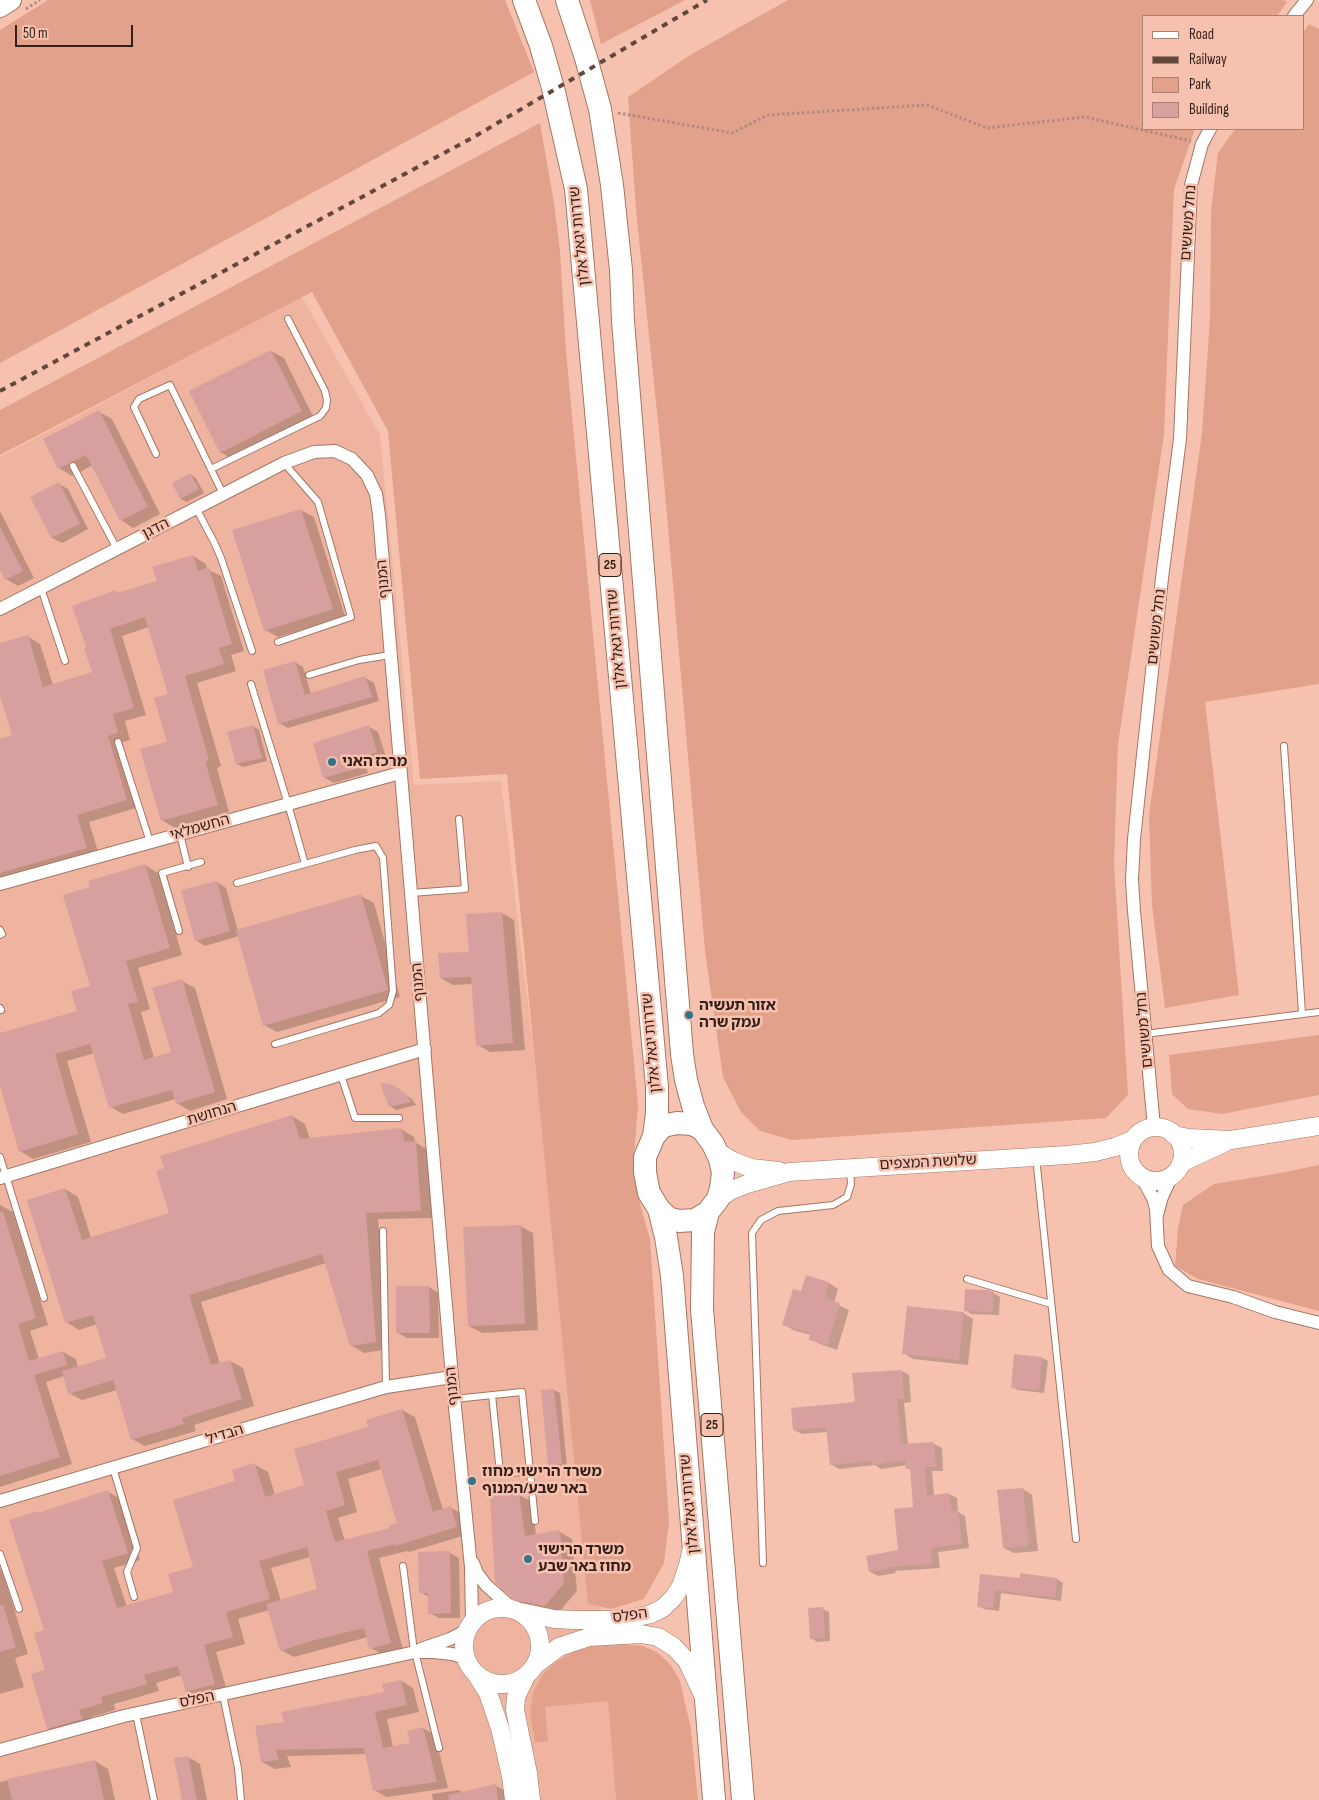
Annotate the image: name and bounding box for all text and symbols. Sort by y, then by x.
scale bar [18,15,135,47]
legend [1142,15,1304,130]
text: 50 m [23,24,48,43]
text: Road [1189,25,1214,44]
text: Railway [1189,50,1227,69]
text: Park [1189,75,1211,94]
text: Building [1189,100,1229,119]
street label: נחל משושים [1177,184,1201,262]
street label: שדרות יגאל אלון [566,185,594,287]
street label: הדגן [139,515,173,543]
road number: 25 [599,554,621,576]
street label: המנוף [373,559,395,599]
street label: שדרות יגאל אלון [604,588,630,690]
street label: נחל משושים [1144,588,1170,666]
place label: מרכז האני [342,753,407,771]
marker: מרכז האני [326,756,338,768]
street label: החשמלאי [168,811,232,845]
street label: המנוף [408,962,430,1002]
street label: נחל משושים [1133,991,1157,1069]
street label: שדרות יגאל אלון [639,992,665,1094]
place label: אזור תעשיה עמק שרה [699,997,776,1032]
marker: אזור תעשיה עמק שרה [683,1009,695,1021]
street label: הנחושת [185,1098,239,1130]
street label: שלושת המצפים [879,1151,977,1175]
street label: המנוף [442,1366,464,1406]
road number: 25 [701,1414,723,1436]
street label: הבדיל [204,1421,246,1449]
street label: שדרות יגאל אלון [677,1453,703,1555]
place label: משרד הרישוי מחוז באר שבע/המנוף [482,1463,602,1498]
marker: משרד הרישוי מחוז באר שבע/המנוף [466,1475,478,1487]
place label: משרד הרישוי מחוז באר שבע [538,1541,631,1576]
marker: משרד הרישוי מחוז באר שבע [522,1553,534,1565]
street label: הפלס [611,1605,649,1627]
street label: הפלס [178,1688,216,1712]

